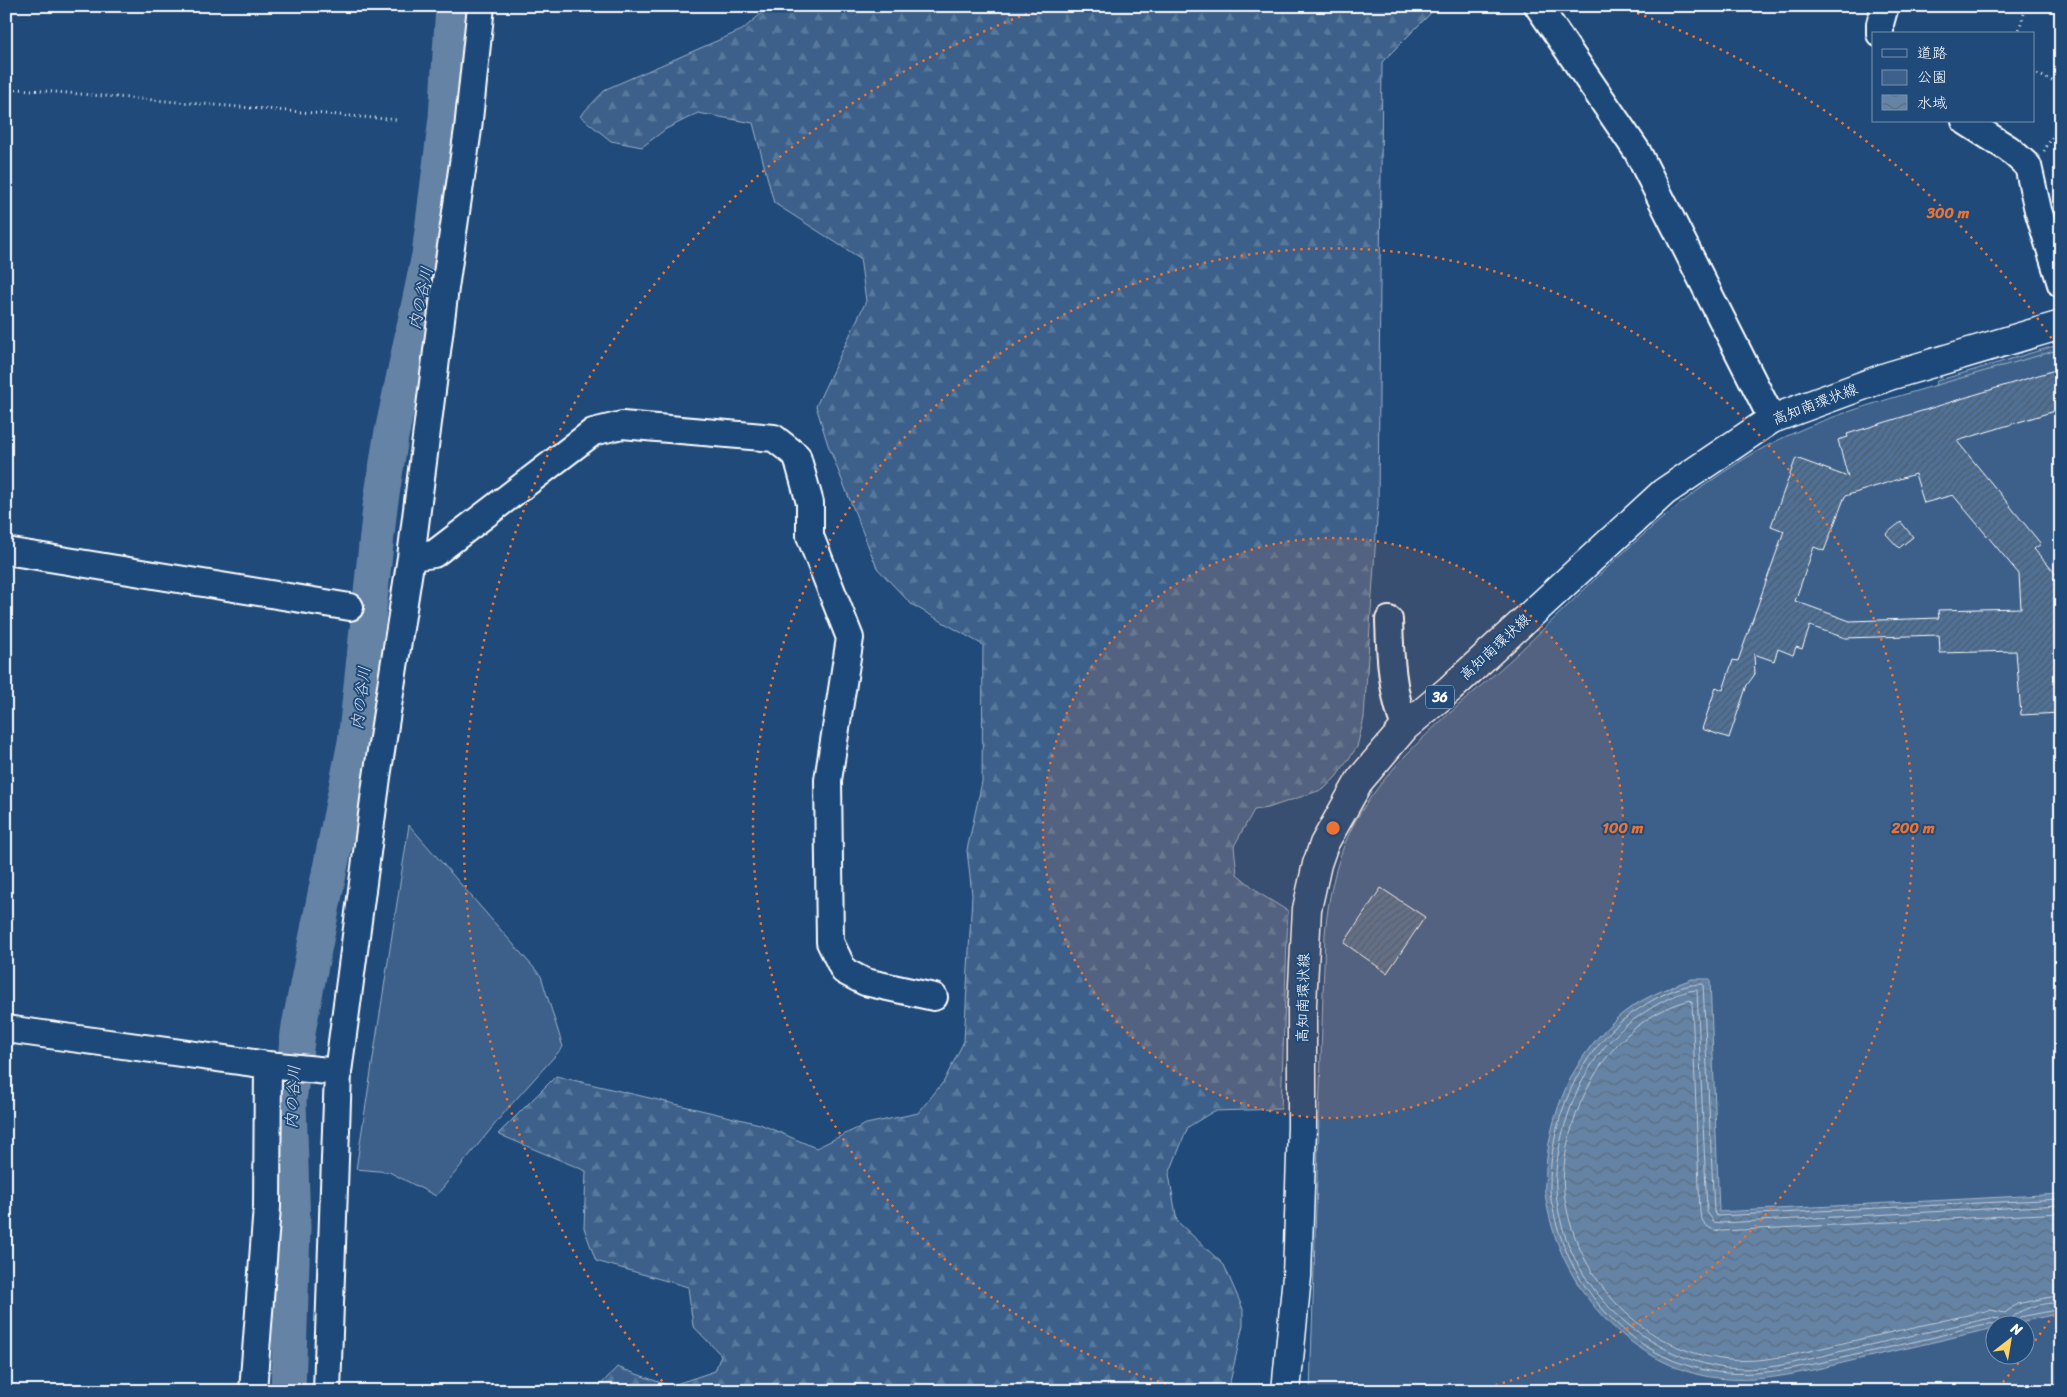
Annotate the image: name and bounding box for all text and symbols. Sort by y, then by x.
legend [1872,32,2034,122]
text: 道路 [1917,40,1947,66]
text: 公園 [1917,64,1947,90]
text: 水域 [1917,90,1947,116]
text: 300 m [1926,200,1970,226]
water label: 内の谷川 [400,264,441,332]
street label: 高知南環状線 [1768,376,1862,432]
street label: 高知南環状線 [1453,607,1537,687]
water label: 内の谷川 [342,665,379,732]
road number: 36 [1426,686,1454,709]
text: 100 m [1603,815,1644,841]
text: 200 m [1890,815,1935,841]
centre of rings [1324,819,1342,837]
street label: 高知南環状線 [1289,953,1317,1043]
water label: 内の谷川 [276,1064,309,1130]
north arrow [1984,1314,2034,1364]
text: N [2005,1316,2027,1343]

